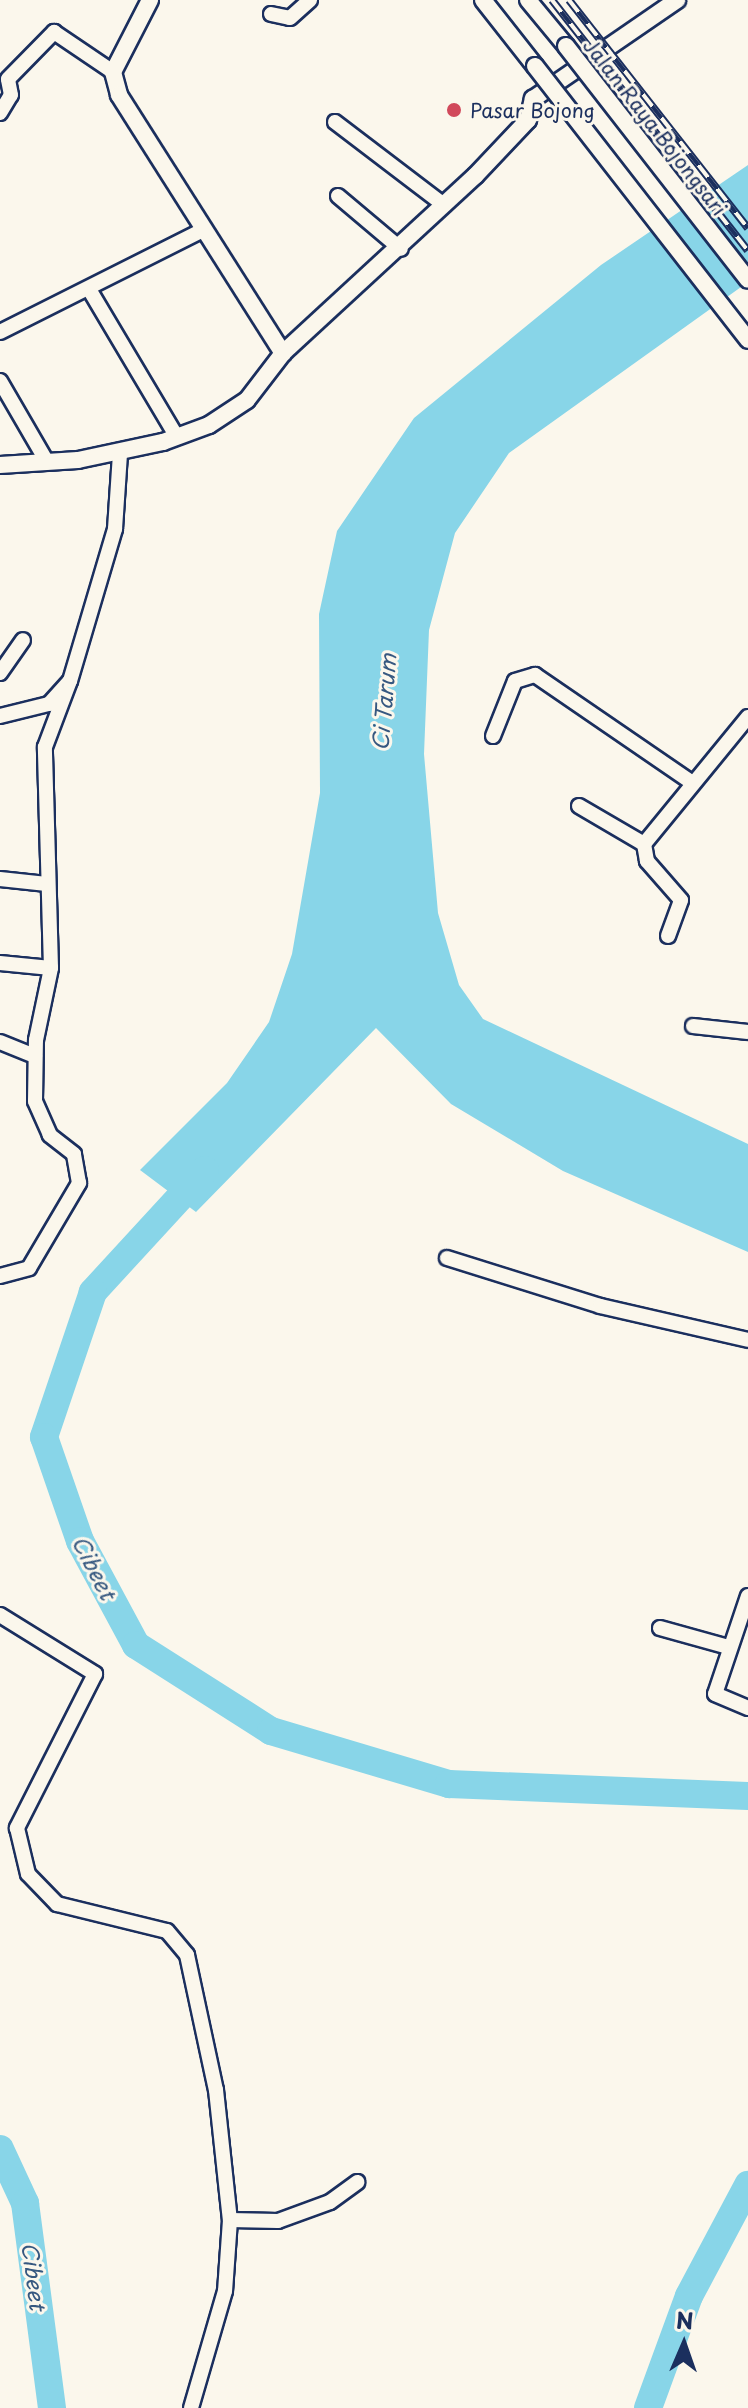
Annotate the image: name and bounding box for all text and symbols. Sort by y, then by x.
street label: Jalan Raya Bojongsari [579,34,731,220]
place label: Pasar Bojong [470,98,596,122]
marker: Pasar Bojong [445,101,463,119]
water label: Ci Tarum [366,652,400,752]
water label: Cibeet [68,1531,122,1603]
water label: Cibeet [18,2241,52,2311]
text: N [676,2303,694,2336]
north arrow [644,2304,724,2384]

